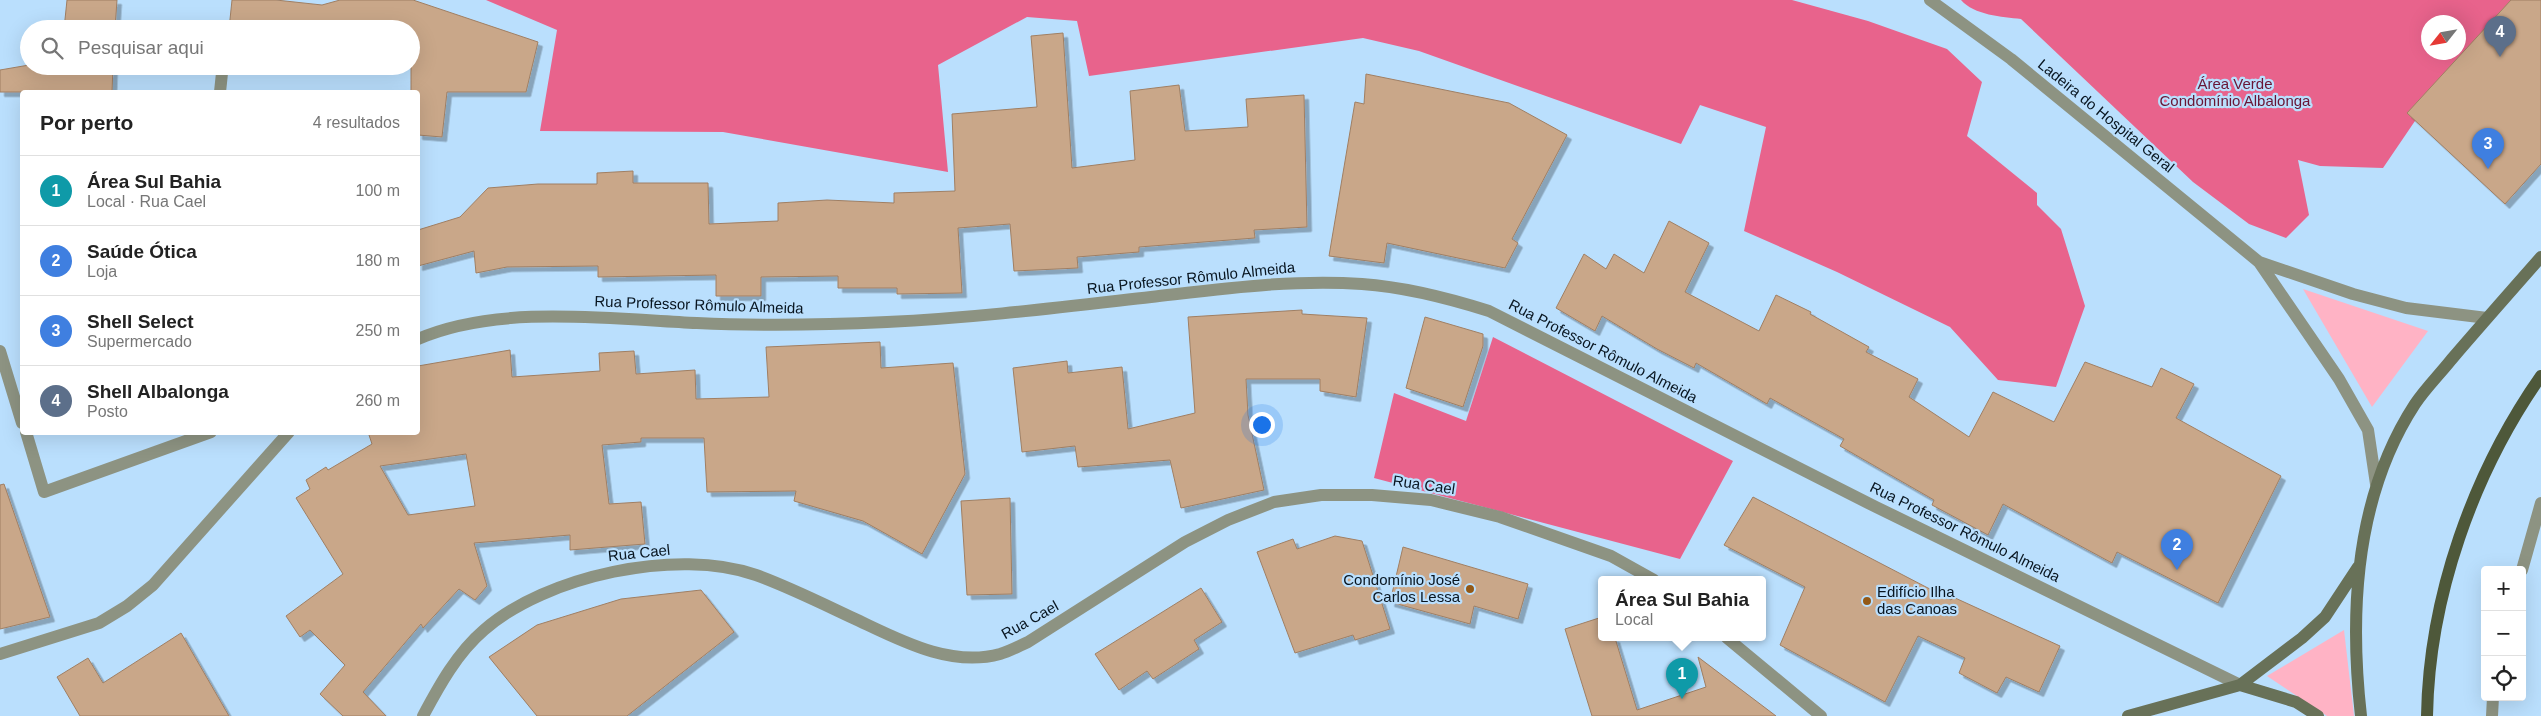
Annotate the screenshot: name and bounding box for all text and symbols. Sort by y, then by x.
north arrow [2421,15,2466,60]
pin: 4 [2484,16,2516,57]
search box [20,20,420,75]
icon: search [38,34,66,62]
text: Pesquisar aqui [78,37,204,58]
street label: Ladeira do Hospital Geral [2035,55,2178,176]
park label: Área Verde Condomínio Albalonga [2160,75,2311,109]
text: Por perto [40,111,133,134]
text: 4 resultados [313,114,400,131]
pin: 3 [2472,128,2504,169]
text: Área Sul Bahia [87,171,221,192]
text: 1 [52,182,60,199]
text: 100 m [356,182,400,199]
text: Local · Rua Cael [87,193,206,210]
text: Saúde Ótica [87,241,197,262]
text: 2 [52,252,60,269]
text: 180 m [356,252,400,269]
street label: Rua Professor Rômulo Almeida [1086,258,1297,297]
text: Loja [87,263,117,280]
street label: Rua Professor Rômulo Almeida [594,292,805,317]
street label: Rua Professor Rômulo Almeida [1506,295,1701,406]
text: Shell Select [87,311,194,332]
text: 3 [52,322,60,339]
text: 250 m [356,322,400,339]
text: Supermercado [87,333,192,350]
text: Shell Albalonga [87,381,229,402]
text: 4 [52,392,60,409]
text: 260 m [356,392,400,409]
text: Posto [87,403,128,420]
your location [1249,412,1275,438]
street label: Rua Cael [1392,472,1456,497]
street label: Rua Professor Rômulo Almeida [1867,478,2064,585]
pin: 2 [2161,529,2193,570]
street label: Rua Cael [607,541,671,564]
map controls [2481,566,2526,701]
button: + [2481,566,2526,611]
place label: Condomínio José Carlos Lessa [1343,571,1461,605]
popup [1598,576,1766,641]
marker: Condomínio José Carlos Lessa [1464,583,1476,595]
place label: Edifício Ilha das Canoas [1877,583,1957,617]
text: Área Sul Bahia [1615,589,1749,610]
marker: Edifício Ilha das Canoas [1861,595,1873,607]
street label: Rua Cael [998,597,1061,642]
text: Local [1615,611,1653,628]
button: − [2481,611,2526,656]
button: locate [2481,656,2526,701]
pin: 1 [1666,658,1698,699]

